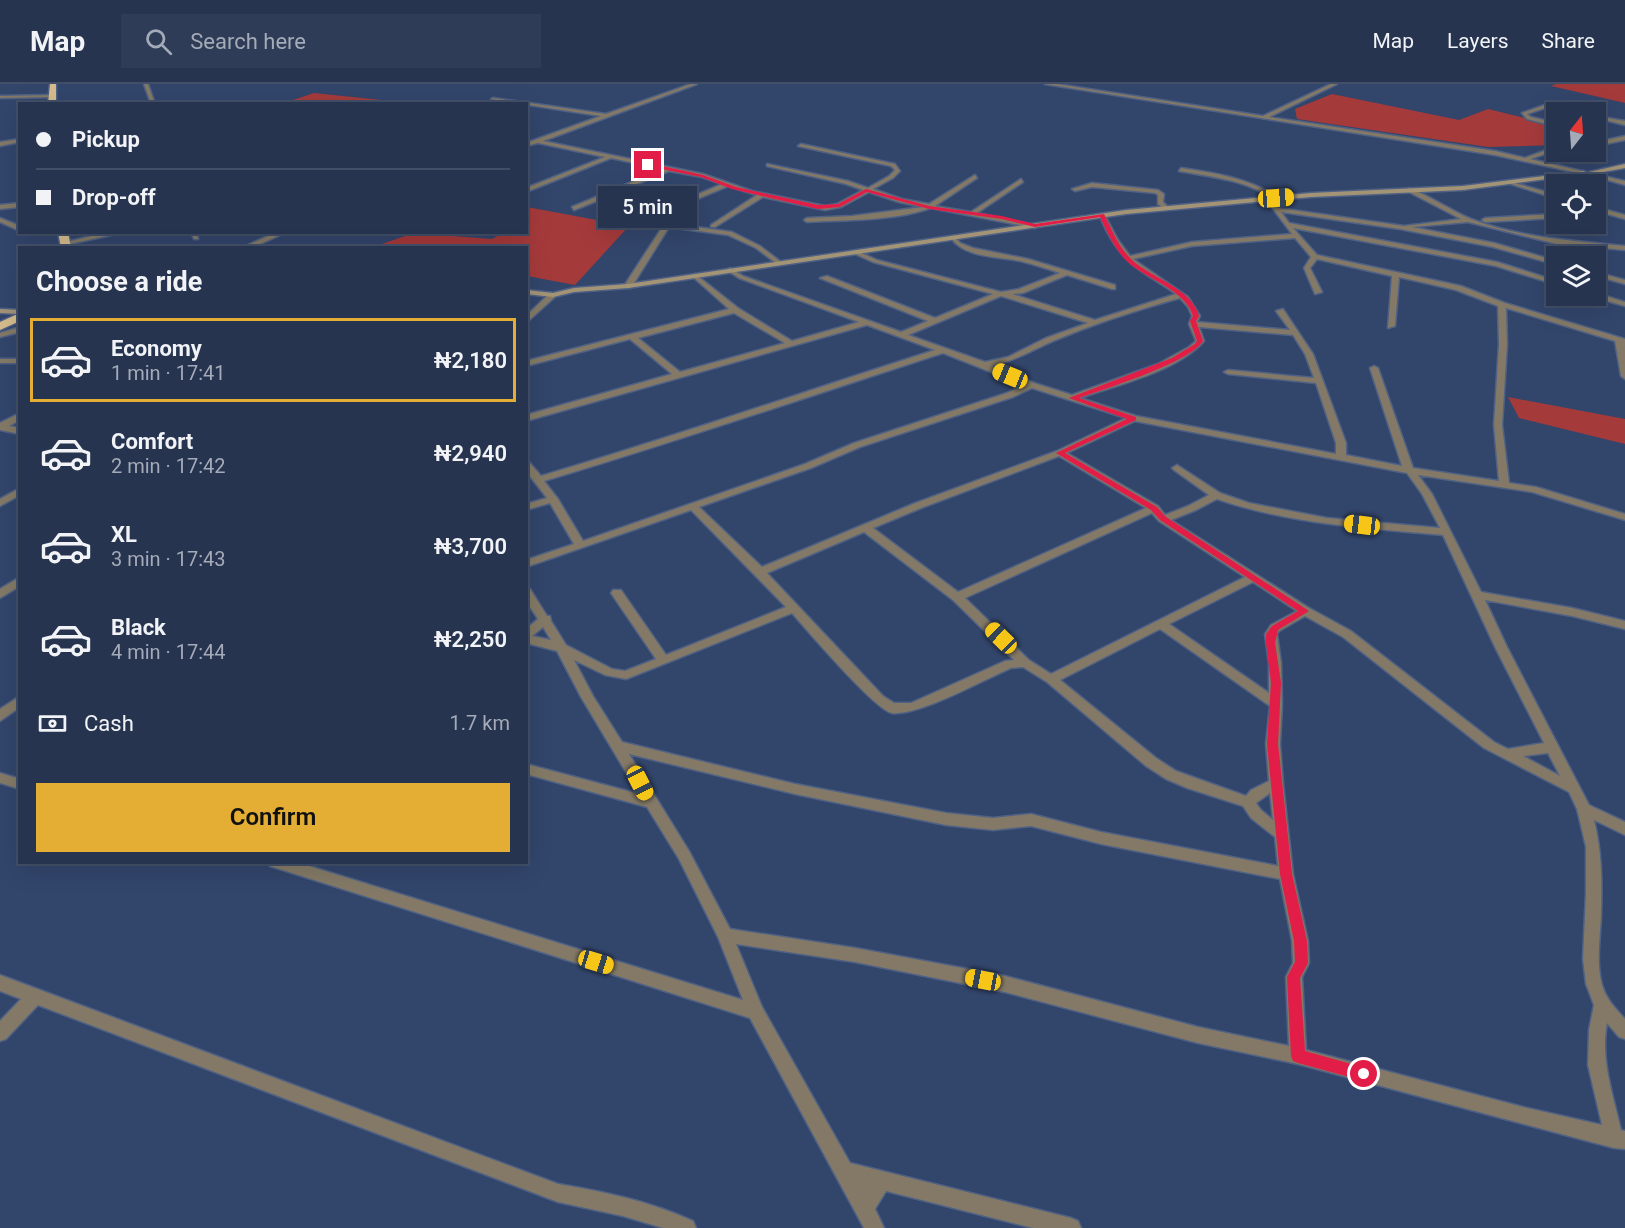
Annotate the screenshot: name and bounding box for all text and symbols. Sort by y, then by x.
search box [121,14,541,68]
text: Map [30,25,85,58]
icon: search [142,25,175,58]
text: Search here [190,29,306,54]
text: Map [1372,29,1414,53]
text: Layers [1447,29,1508,53]
text: Share [1541,29,1595,53]
north arrow [1546,102,1606,162]
map controls [1546,102,1606,306]
text: Pickup [72,127,140,152]
route end [634,151,661,178]
button: locate [1546,174,1606,234]
text: Drop-off [72,185,156,210]
callout: 5 min [598,186,698,228]
car [1257,188,1295,208]
text: 5 min [622,195,673,219]
button: layers [1546,246,1606,306]
text: Choose a ride [36,266,202,298]
icon: car [39,333,93,387]
text: Economy [111,336,202,361]
text: ₦2,180 [434,348,507,373]
text: 1 min · 17:41 [111,361,226,385]
car [990,361,1030,391]
icon: car [39,426,93,480]
text: Comfort [111,429,193,454]
text: ₦2,940 [434,441,507,466]
text: 2 min · 17:42 [111,454,226,478]
car [1343,514,1381,536]
icon: car [39,519,93,573]
text: XL [111,522,137,547]
text: ₦3,700 [434,534,507,559]
text: 3 min · 17:43 [111,547,226,571]
icon: car [39,612,93,666]
text: Black [111,615,166,640]
car [982,619,1020,657]
text: ₦2,250 [434,627,507,652]
text: 4 min · 17:44 [111,640,226,664]
icon: cash [36,707,69,740]
text: Cash [84,711,134,736]
text: 1.7 km [450,711,510,735]
car [624,763,656,803]
button: Confirm [36,783,510,852]
car [576,948,616,976]
car [964,968,1002,992]
route start [1350,1060,1377,1087]

